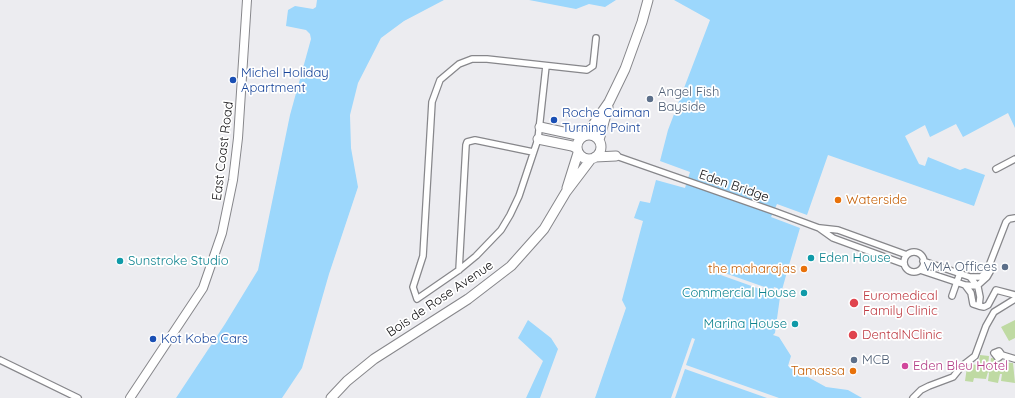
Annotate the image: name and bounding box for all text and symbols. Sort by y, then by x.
place label: Michel Holiday Apartment [241,65,329,96]
marker: Michel Holiday Apartment [228,75,238,85]
place label: Angel Fish Bayside [658,84,719,115]
marker: Angel Fish Bayside [645,94,655,104]
street label: East Coast Road [209,101,237,201]
place label: Roche Caiman Turning Point [562,105,650,136]
marker: Roche Caiman Turning Point [549,115,559,125]
street label: Eden Bridge [697,167,771,205]
place label: Waterside [846,192,907,208]
marker: Waterside [833,195,843,205]
place label: Eden House [819,250,891,266]
place label: Sunstroke Studio [128,253,228,269]
marker: Eden House [806,253,816,263]
marker: Sunstroke Studio [115,256,125,266]
street label: Bois de Rose Avenue [384,257,496,341]
place label: VMA Offices [923,259,997,275]
place label: the maharajas [708,261,796,277]
marker: VMA Offices [1000,262,1010,272]
marker: the maharajas [799,264,809,274]
place label: Commercial House [682,285,796,301]
marker: Commercial House [799,288,809,298]
place label: Euromedical Family Clinic [863,288,938,319]
marker: Euromedical Family Clinic [848,297,860,309]
place label: Marina House [704,316,787,332]
marker: Marina House [790,319,800,329]
place label: DentalNClinic [862,327,942,343]
marker: DentalNClinic [847,329,859,341]
place label: Kot Kobe Cars [161,331,248,347]
marker: Kot Kobe Cars [148,334,158,344]
place label: MCB [862,352,890,368]
marker: MCB [849,355,859,365]
place label: Eden Bleu Hotel [913,358,1008,374]
marker: Eden Bleu Hotel [900,361,910,371]
place label: Tamassa [791,363,845,379]
marker: Tamassa [848,366,858,376]

